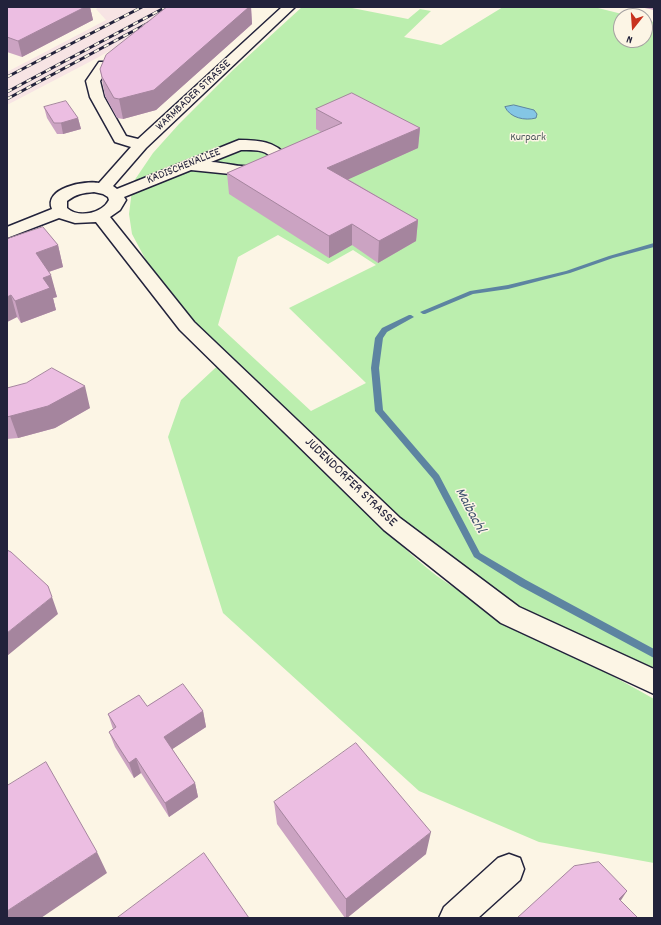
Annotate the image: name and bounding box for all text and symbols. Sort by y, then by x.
north arrow [613,8,653,48]
text: N [625,30,635,47]
street label: WARMBADER STRASSE [154,58,234,134]
park label: Kurpark [510,131,546,145]
street label: KADISCHENALLEE [145,146,223,188]
street label: JUDENDORFER STRASSE [300,435,400,531]
water label: Maibachl [450,485,488,537]

